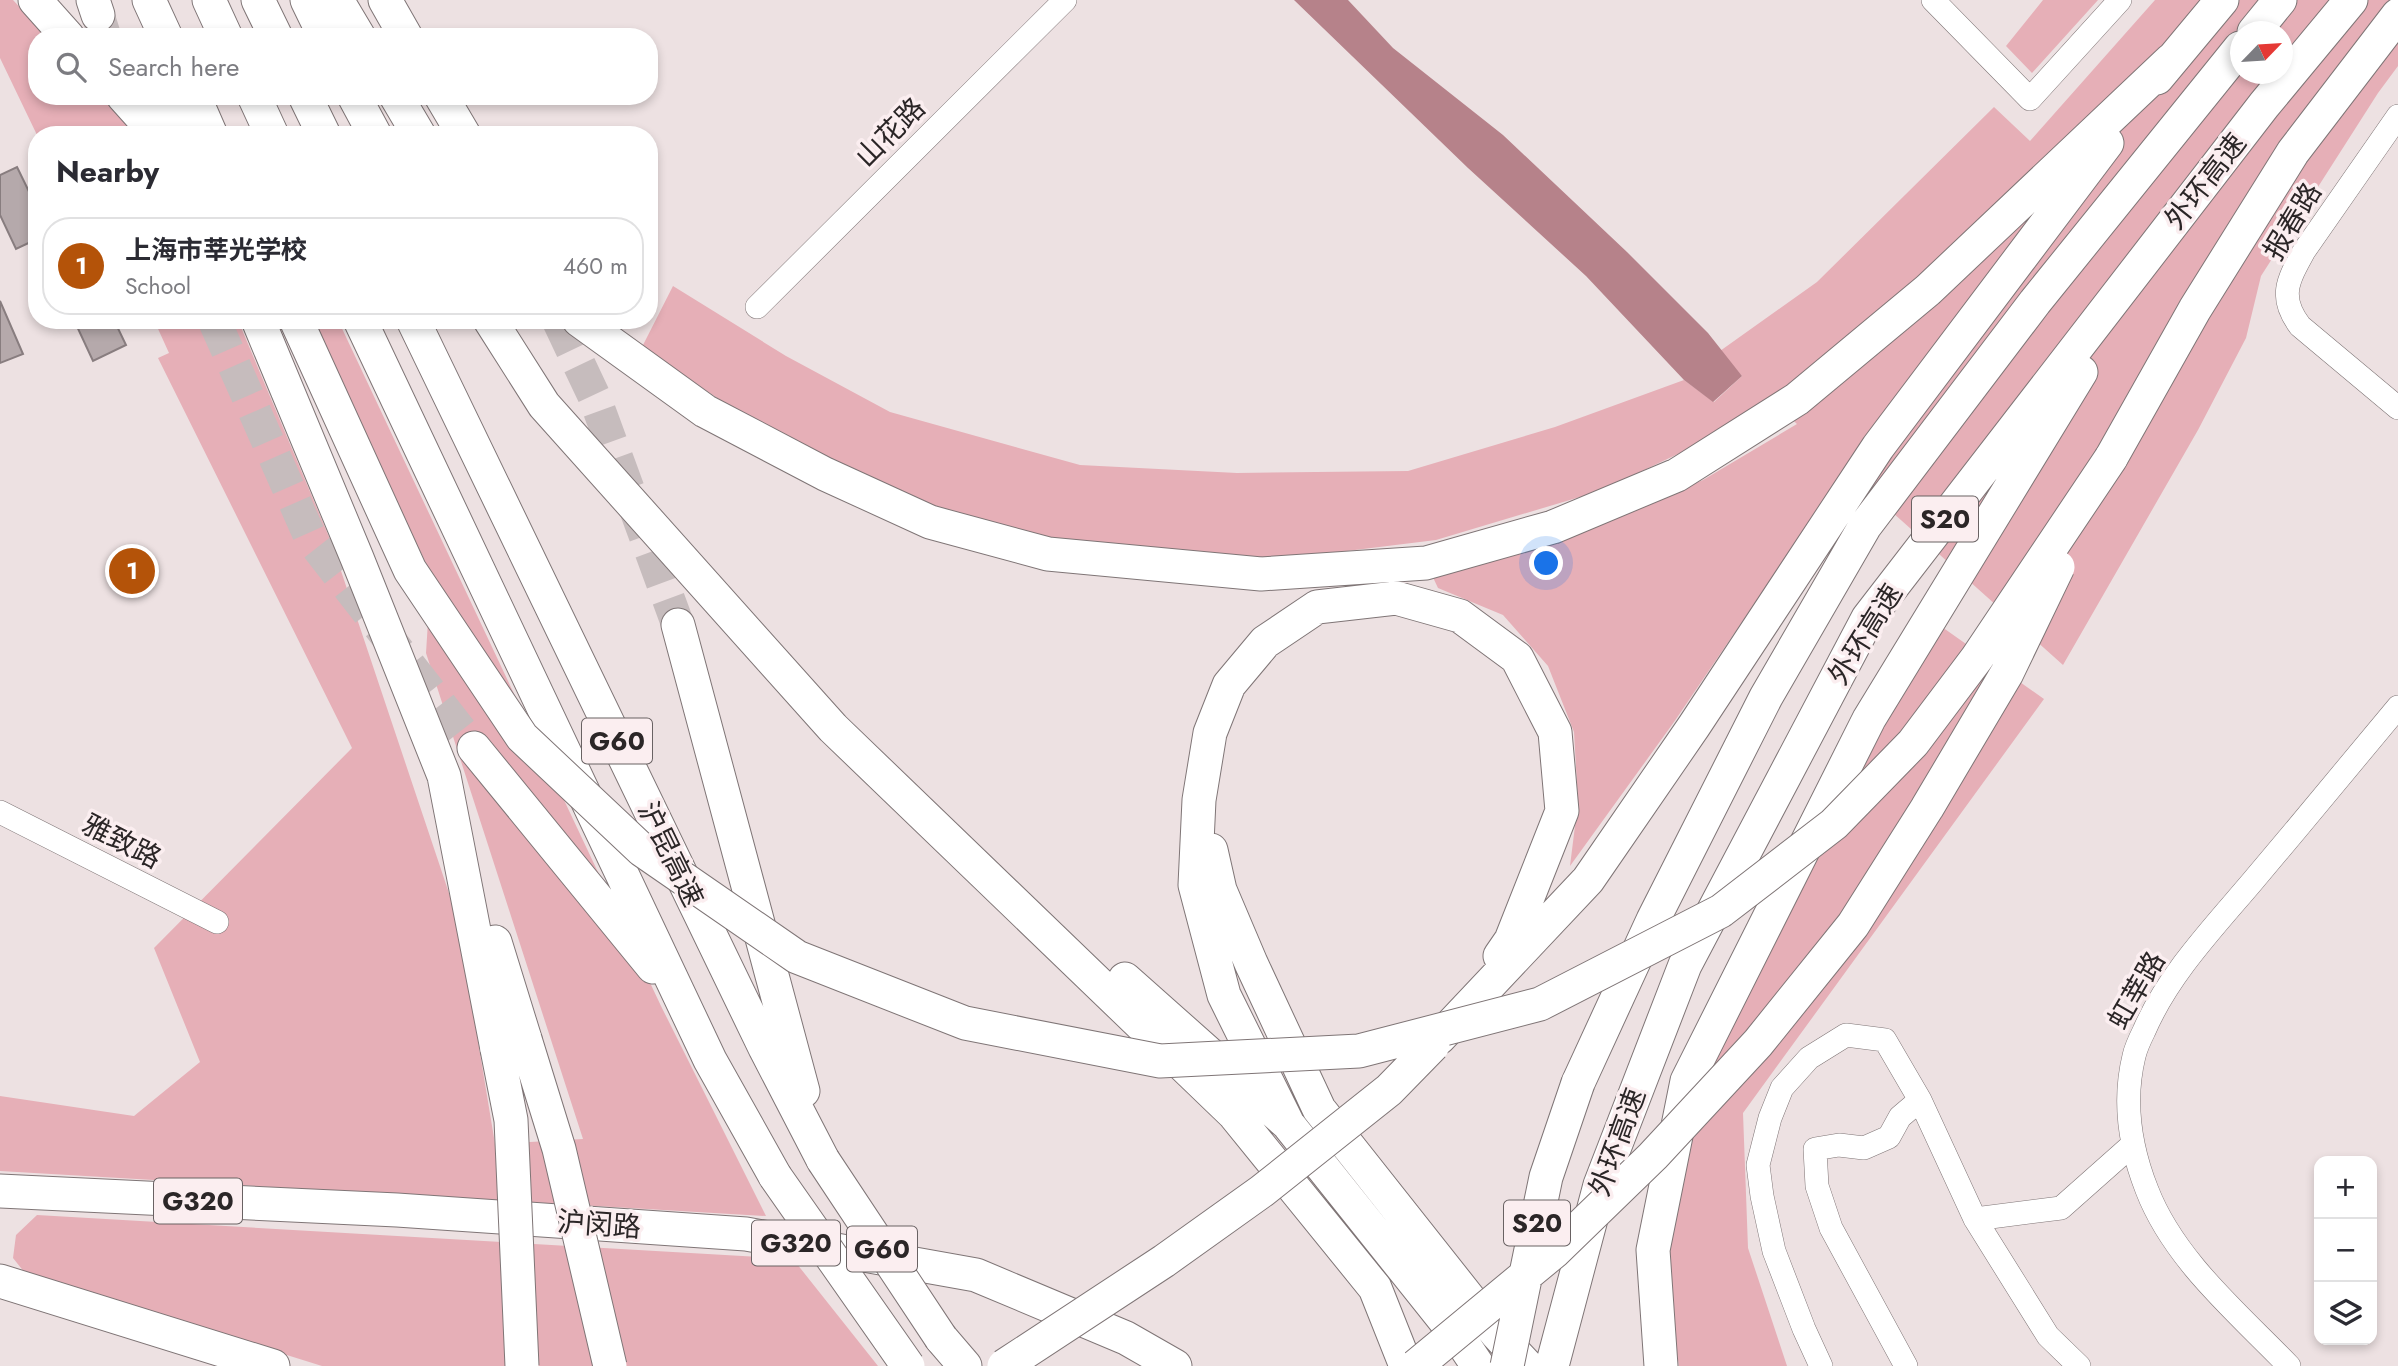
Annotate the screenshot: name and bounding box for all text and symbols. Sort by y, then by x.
north arrow [2230,21,2293,84]
search box [28,28,658,105]
icon: search [52,48,90,86]
text: Search here [108,48,240,86]
street label: 山花路 [846,88,935,177]
street label: 外环高速 [2155,125,2256,238]
text: Nearby [56,150,159,193]
street label: 报春路 [2253,175,2332,268]
text: 上海市莘光学校 [125,231,307,269]
text: 1 [75,249,87,283]
text: 460 m [563,249,628,283]
text: School [125,269,191,303]
road number: S20 [1912,496,1978,541]
pin: 1 [109,545,155,597]
your location [1529,546,1563,580]
street label: 外环高速 [1818,576,1912,693]
road number: G60 [582,719,652,764]
street label: 沪昆高速 [628,795,714,914]
street label: 雅致路 [75,804,169,879]
street label: 虹莘路 [2098,944,2175,1037]
street label: 外环高速 [1579,1083,1656,1202]
map controls [2314,1156,2377,1345]
button: + [2314,1156,2377,1219]
road number: G320 [154,1178,242,1224]
road number: S20 [1504,1200,1570,1246]
street label: 沪闵路 [556,1201,642,1248]
button: − [2314,1219,2377,1282]
road number: G320 [752,1220,840,1266]
road number: G60 [847,1226,917,1272]
button: layers [2314,1282,2377,1345]

